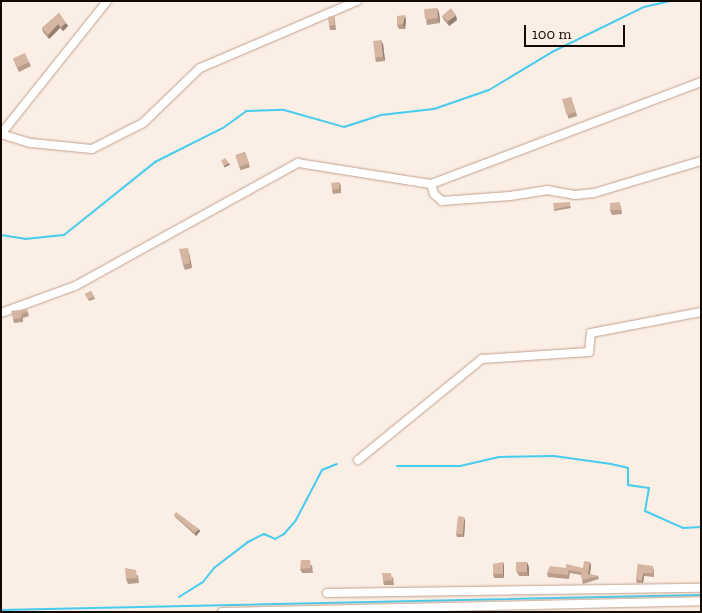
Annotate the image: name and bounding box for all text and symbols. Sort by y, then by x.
scale bar [527,15,628,47]
text: 100 m [532,25,571,43]

